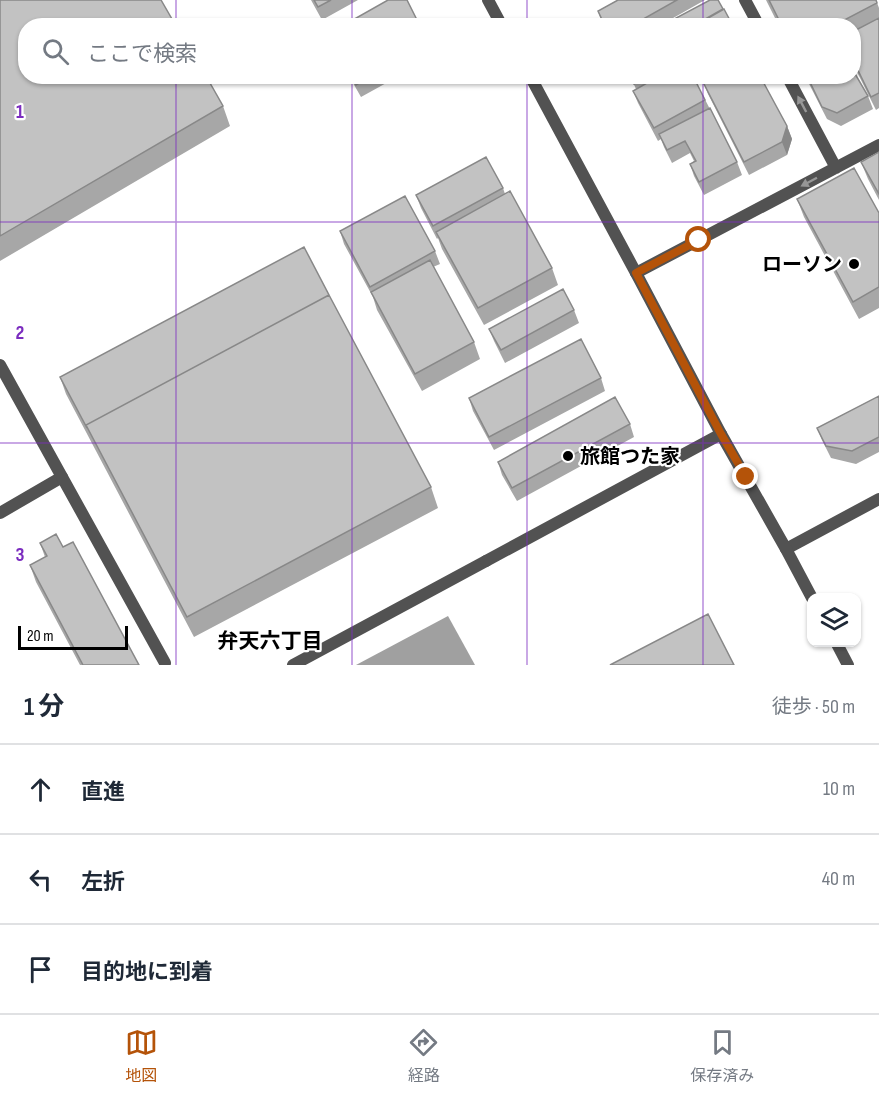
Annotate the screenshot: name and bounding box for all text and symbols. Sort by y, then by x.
search box [18,18,861,84]
icon: search [39,35,72,68]
text: ここで検索 [87,41,197,68]
one-way arrow [797,95,807,112]
text: 1 [16,100,24,124]
one-way arrow [800,177,817,187]
route start [685,226,711,252]
place label: ローソン [762,253,842,277]
marker: ローソン [847,257,861,271]
text: 2 [16,321,24,345]
place label: 旅館つた家 [580,445,680,469]
marker: 旅館つた家 [561,449,575,463]
route end [732,463,758,489]
text: 3 [16,543,25,567]
map controls [807,593,861,647]
button: layers [807,593,861,647]
scale bar [18,623,128,650]
text: 20 m [27,627,54,646]
district label: 弁天六丁目 [218,629,323,654]
text: 1 分 [24,692,64,723]
text: 徒歩 · 50 m [772,695,855,719]
icon: ahead [24,773,57,806]
text: 10 m [823,777,855,801]
text: 直進 [81,779,125,806]
icon: left [24,863,57,896]
text: 40 m [822,867,855,891]
text: 左折 [81,869,125,896]
icon: arrive [24,953,57,986]
text: 目的地に到着 [81,959,213,986]
tab: 地図 [125,1026,158,1086]
tab: 経路 [407,1026,440,1086]
tab: 保存済み [690,1026,754,1086]

